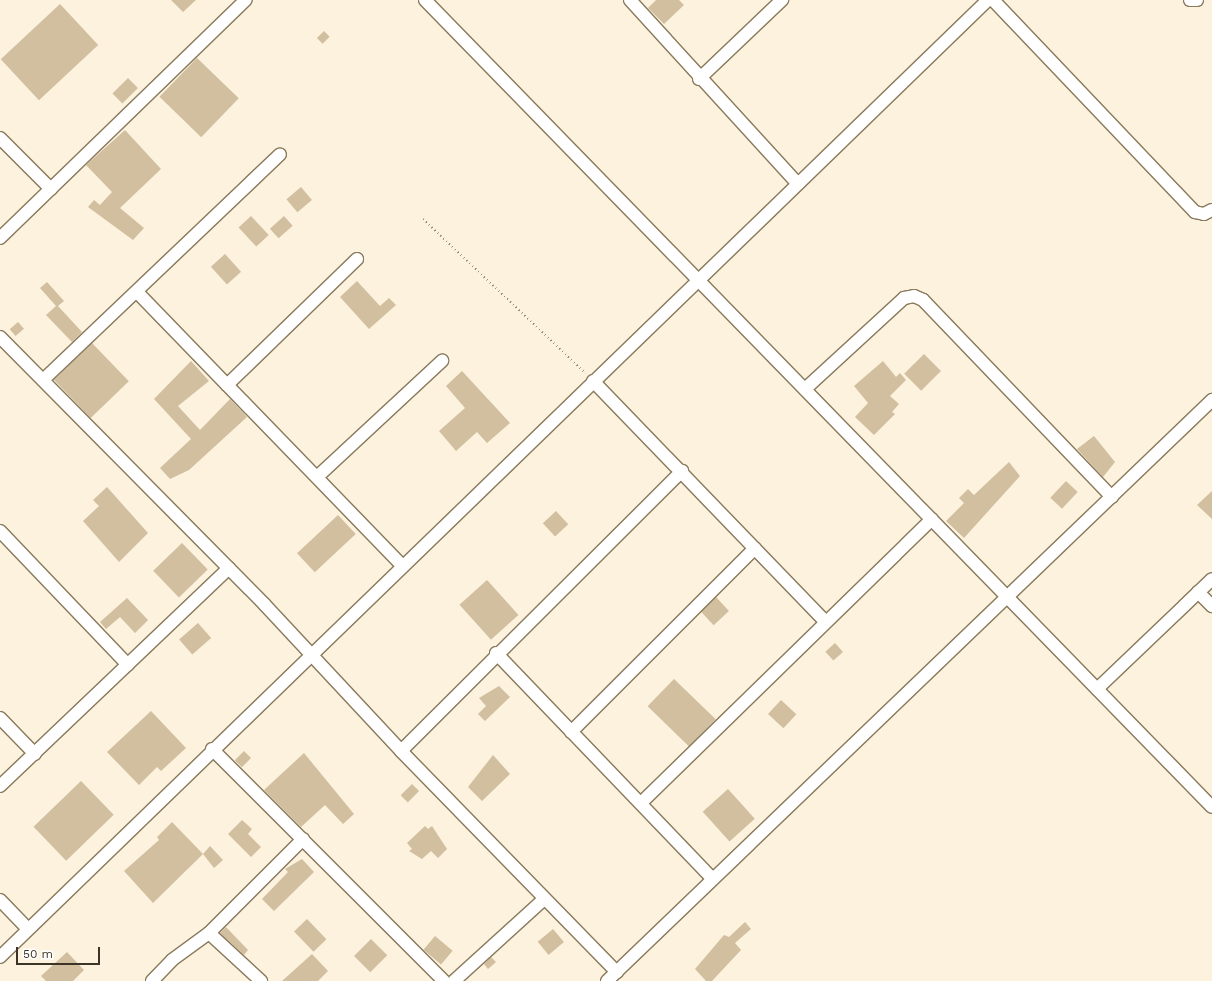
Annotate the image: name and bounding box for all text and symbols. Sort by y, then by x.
scale bar [18,939,102,965]
text: 50 m [23,947,53,961]

